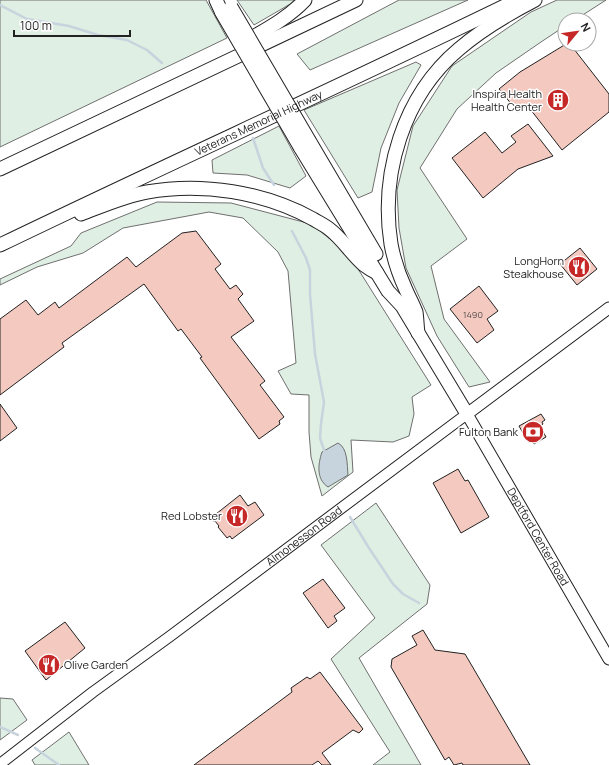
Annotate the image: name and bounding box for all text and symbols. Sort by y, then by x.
scale bar [14,12,130,38]
north arrow [557,12,597,52]
text: 100 m [20,17,52,34]
text: N [578,20,595,34]
street label: Veterans Memorial Highway [192,86,325,159]
place label: Inspira Health Health Center [471,86,542,114]
building icon: Inspira Health Health Center [545,87,571,113]
place label: LongHorn Steakhouse [503,253,565,281]
restaurant icon: LongHorn Steakhouse [566,254,592,280]
house number: 1490 [463,308,483,321]
bank icon: Fulton Bank [520,419,546,445]
place label: Fulton Bank [459,424,519,439]
street label: Deptford Center Road [504,485,573,588]
street label: Almonesson Road [263,502,345,569]
restaurant icon: Red Lobster [224,503,250,529]
place label: Red Lobster [161,508,222,523]
restaurant icon: Olive Garden [36,652,62,678]
place label: Olive Garden [64,657,128,672]

